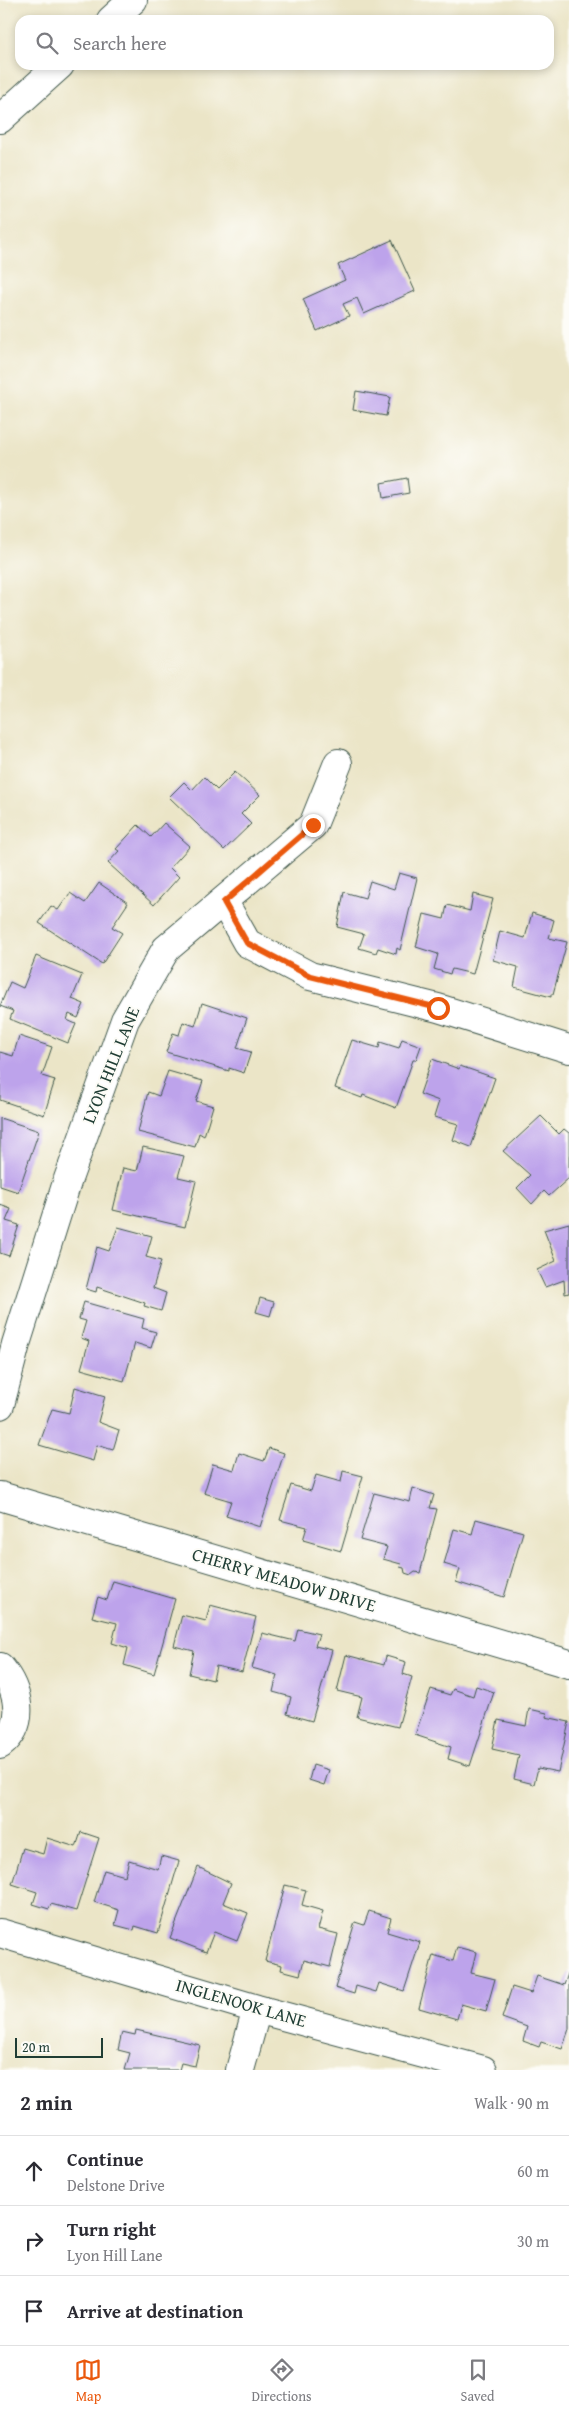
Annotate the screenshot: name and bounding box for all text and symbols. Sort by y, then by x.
search box [15,15,554,70]
icon: search [33,29,61,57]
text: Search here [73,29,167,57]
route end [302,814,325,837]
route start [427,997,450,1020]
street label: LYON HILL LANE [75,1002,146,1127]
street label: CHERRY MEADOW DRIVE [189,1540,379,1619]
street label: INGLENOOK LANE [173,1971,310,2034]
scale bar [15,2035,102,2058]
text: 20 m [22,2037,50,2057]
text: 2 min [20,2087,72,2118]
text: Walk · 90 m [474,2091,549,2115]
text: Continue [67,2145,144,2173]
icon: ahead [20,2157,48,2185]
text: 60 m [517,2159,549,2183]
text: Delstone Drive [67,2173,165,2197]
text: Turn right [67,2215,156,2243]
icon: right [20,2227,48,2255]
text: 30 m [517,2229,549,2253]
text: Lyon Hill Lane [67,2243,163,2267]
icon: arrive [20,2297,48,2325]
text: Arrive at destination [67,2297,243,2325]
tab: Map [74,2356,102,2406]
tab: Directions [251,2356,312,2406]
tab: Saved [461,2356,495,2406]

